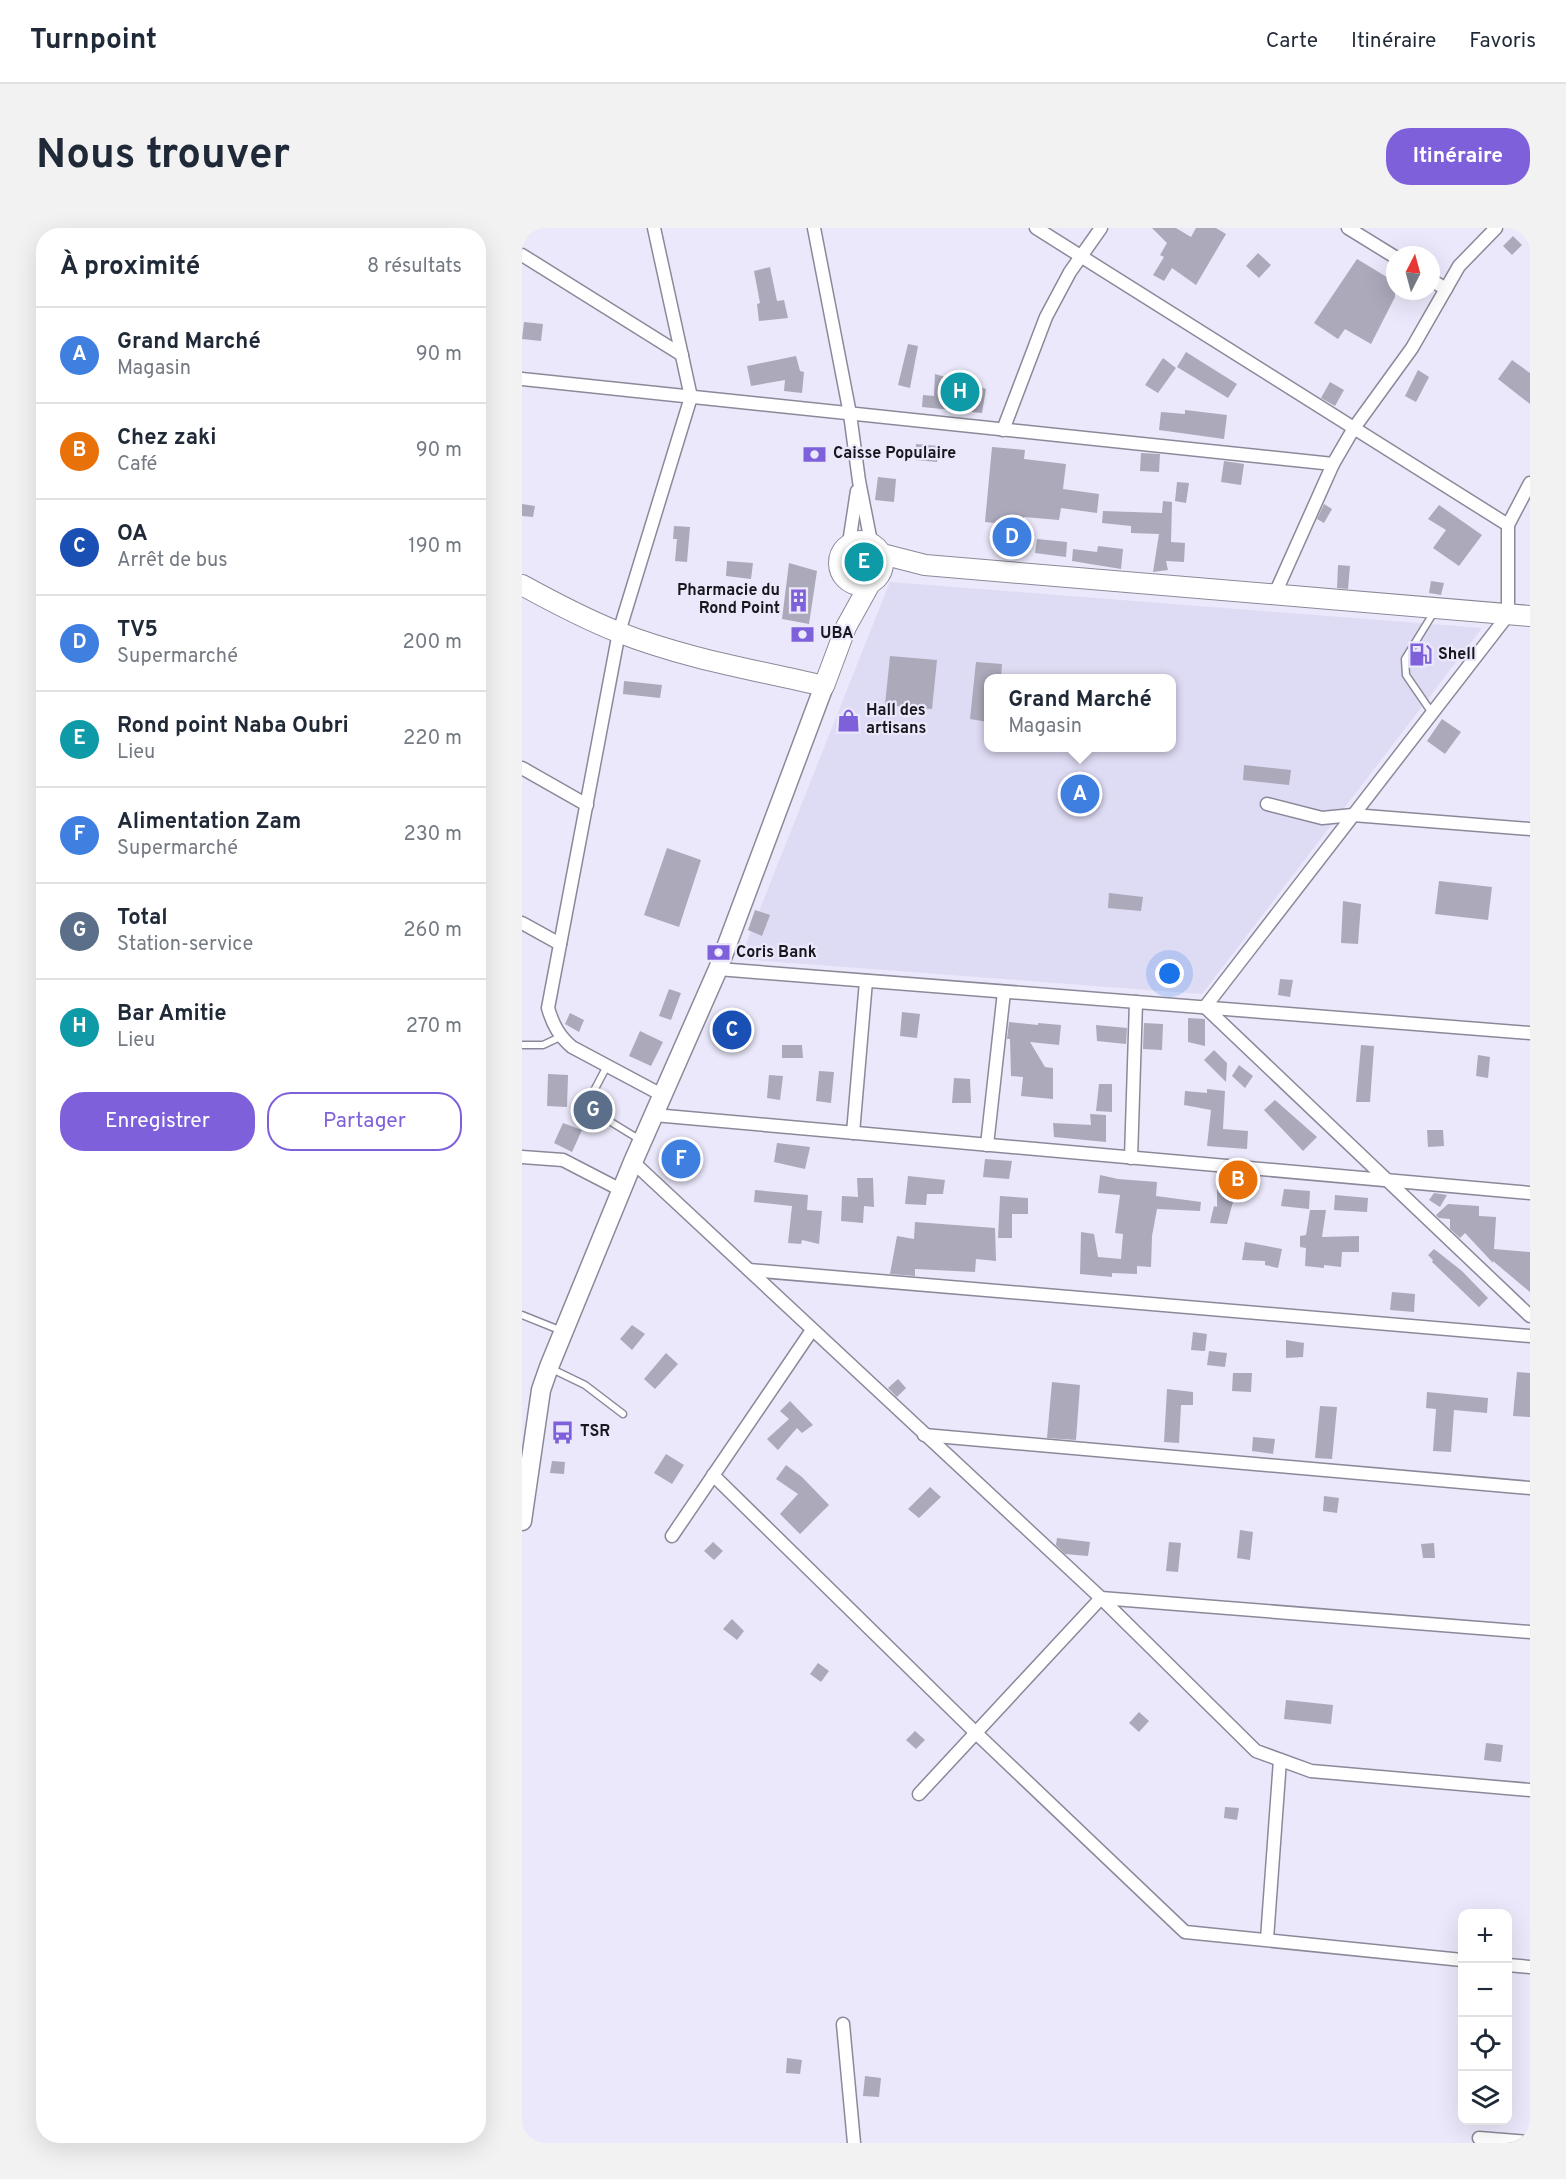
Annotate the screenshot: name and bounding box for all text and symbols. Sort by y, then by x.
text: Turnpoint [30,23,157,59]
text: Carte [1266,28,1318,55]
text: Itinéraire [1351,28,1436,55]
text: Favoris [1469,28,1536,55]
button: Itinéraire [1386,128,1530,185]
text: Nous trouver [36,130,290,183]
north arrow [1386,246,1440,300]
text: À proximité [60,251,200,284]
text: 8 résultats [367,254,462,280]
text: Grand Marché [117,329,261,356]
text: A [72,342,87,368]
text: 90 m [416,342,462,368]
text: Magasin [117,356,191,382]
pin: H [940,370,980,414]
text: Chez zaki [117,425,216,452]
text: B [73,438,86,464]
text: 90 m [416,438,462,464]
bank icon: Caisse Populaire [802,441,828,467]
place label: Caisse Populaire [833,444,956,464]
text: Café [117,452,157,478]
pin: D [992,514,1032,560]
text: OA [117,521,148,548]
text: C [73,534,86,560]
text: 190 m [408,534,462,560]
pin: E [844,540,884,584]
text: Arrêt de bus [117,548,228,574]
place label: Pharmacie du Rond Point [677,581,780,619]
building icon: Pharmacie du Rond Point [785,587,811,613]
text: TV5 [117,617,158,644]
bank icon: UBA [789,621,815,647]
place label: UBA [820,624,854,644]
text: D [72,630,87,656]
text: 200 m [403,630,462,656]
fuel station icon: Shell [1407,642,1433,668]
text: Supermarché [117,644,238,670]
place label: Shell [1438,645,1476,665]
popup [984,674,1176,752]
text: Grand Marché [1008,687,1152,714]
place label: Hall des artisans [866,701,926,739]
shop icon: Hall des artisans [835,707,861,733]
text: Rond point Naba Oubri [117,713,349,740]
text: Magasin [1008,714,1082,740]
text: E [73,726,86,752]
text: 220 m [403,726,462,752]
text: Lieu [117,740,155,766]
pin: A [1060,772,1100,816]
text: Alimentation Zam [117,809,301,836]
text: F [74,822,85,848]
text: 230 m [403,822,462,848]
text: Supermarché [117,836,238,862]
text: Total [117,905,168,932]
text: G [73,918,86,944]
text: 260 m [403,918,462,944]
text: Station-service [117,932,253,958]
bank icon: Coris Bank [705,940,731,966]
place label: Coris Bank [736,943,817,963]
your location [1155,959,1184,988]
text: Bar Amitie [117,1001,226,1028]
pin: C [712,1008,752,1052]
text: H [72,1014,87,1040]
text: 270 m [406,1014,462,1040]
text: Lieu [117,1028,155,1054]
pin: G [574,1088,612,1132]
button: Enregistrer [60,1092,255,1151]
button: Partager [267,1092,462,1151]
pin: F [662,1136,700,1182]
pin: B [1218,1158,1258,1202]
bus stop icon: TSR [549,1419,575,1445]
place label: TSR [580,1422,610,1442]
map controls [1458,1909,1512,2125]
button: + [1458,1909,1512,1963]
button: − [1458,1963,1512,2017]
button: locate [1458,2017,1512,2071]
button: layers [1458,2071,1512,2125]

